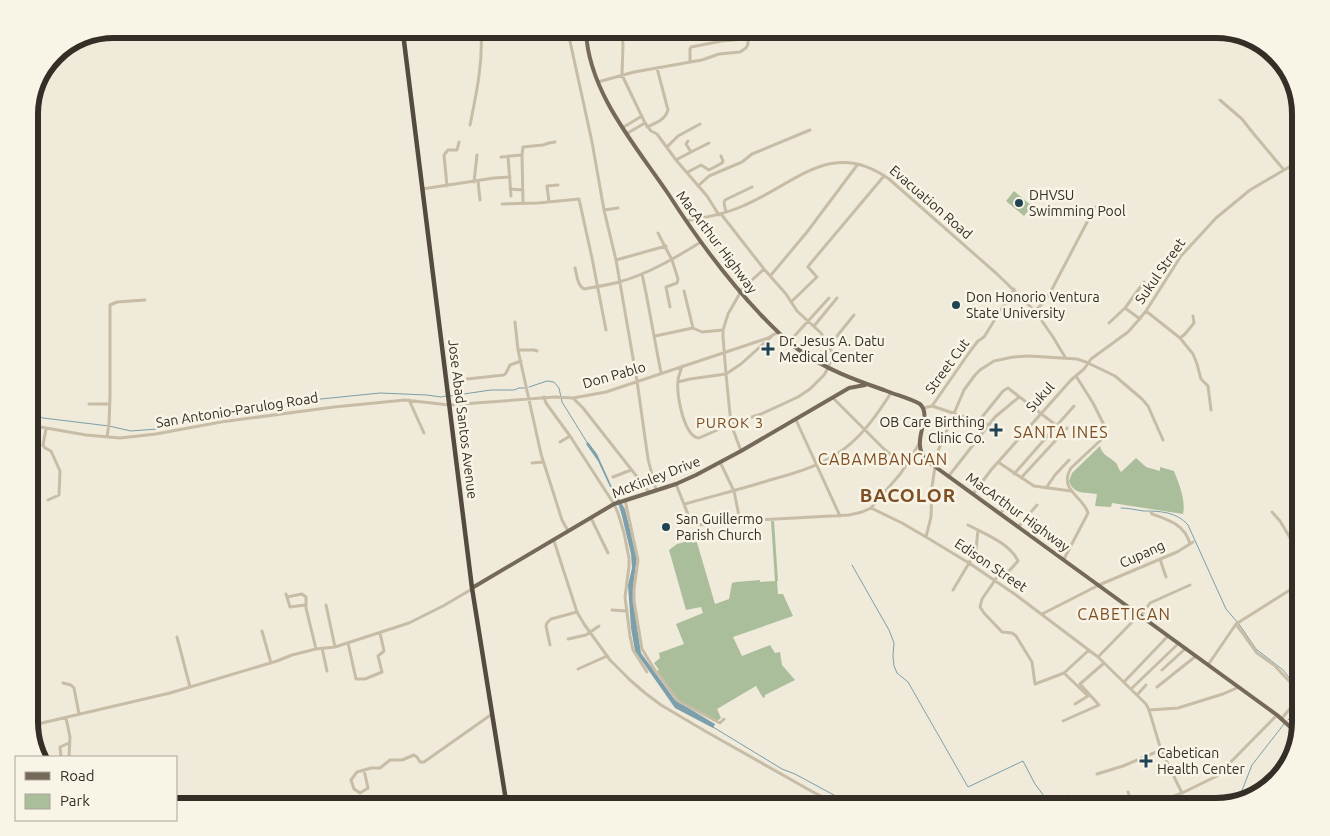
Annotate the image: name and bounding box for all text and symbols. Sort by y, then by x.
street label: Evacuation Road [887,162,975,242]
place label: DHVSU Swimming Pool [1029,187,1126,219]
street label: MacArthur Highway [673,188,761,297]
marker: DHVSU Swimming Pool [1013,197,1025,209]
street label: Sukul Street [1132,235,1189,307]
place label: Don Honorio Ventura State University [966,289,1100,321]
marker: Don Honorio Ventura State University [950,299,962,311]
place label: Dr. Jesus A. Datu Medical Center [779,333,885,365]
street label: Street Cut [922,335,973,397]
street label: Jose Abad Santos Avenue [445,338,481,500]
marker: Dr. Jesus A. Datu Medical Center [761,342,775,356]
street label: Don Pablo [581,358,647,392]
street label: Sukul [1023,379,1058,415]
street label: San Antonio-Parulog Road [155,389,319,431]
district label: PUROK 3 [696,414,764,431]
place label: OB Care Birthing Clinic Co. [879,414,985,446]
marker: OB Care Birthing Clinic Co. [989,423,1003,437]
district label: SANTA INES [1013,423,1109,441]
district label: CABAMBANGAN [818,450,948,468]
street label: McKinley Drive [610,453,702,501]
street label: MacArthur Highway [963,469,1073,555]
district label: BACOLOR [860,484,956,506]
place label: San Guillermo Parish Church [676,511,763,543]
marker: San Guillermo Parish Church [660,521,672,533]
street label: Edison Street [952,535,1031,595]
street label: Cupang [1117,537,1167,571]
district label: CABETICAN [1077,605,1171,623]
place label: Cabetican Health Center [1157,745,1246,777]
marker: Cabetican Health Center [1139,754,1153,768]
legend [15,756,178,821]
text: Road [60,767,95,784]
text: Park [60,792,90,809]

